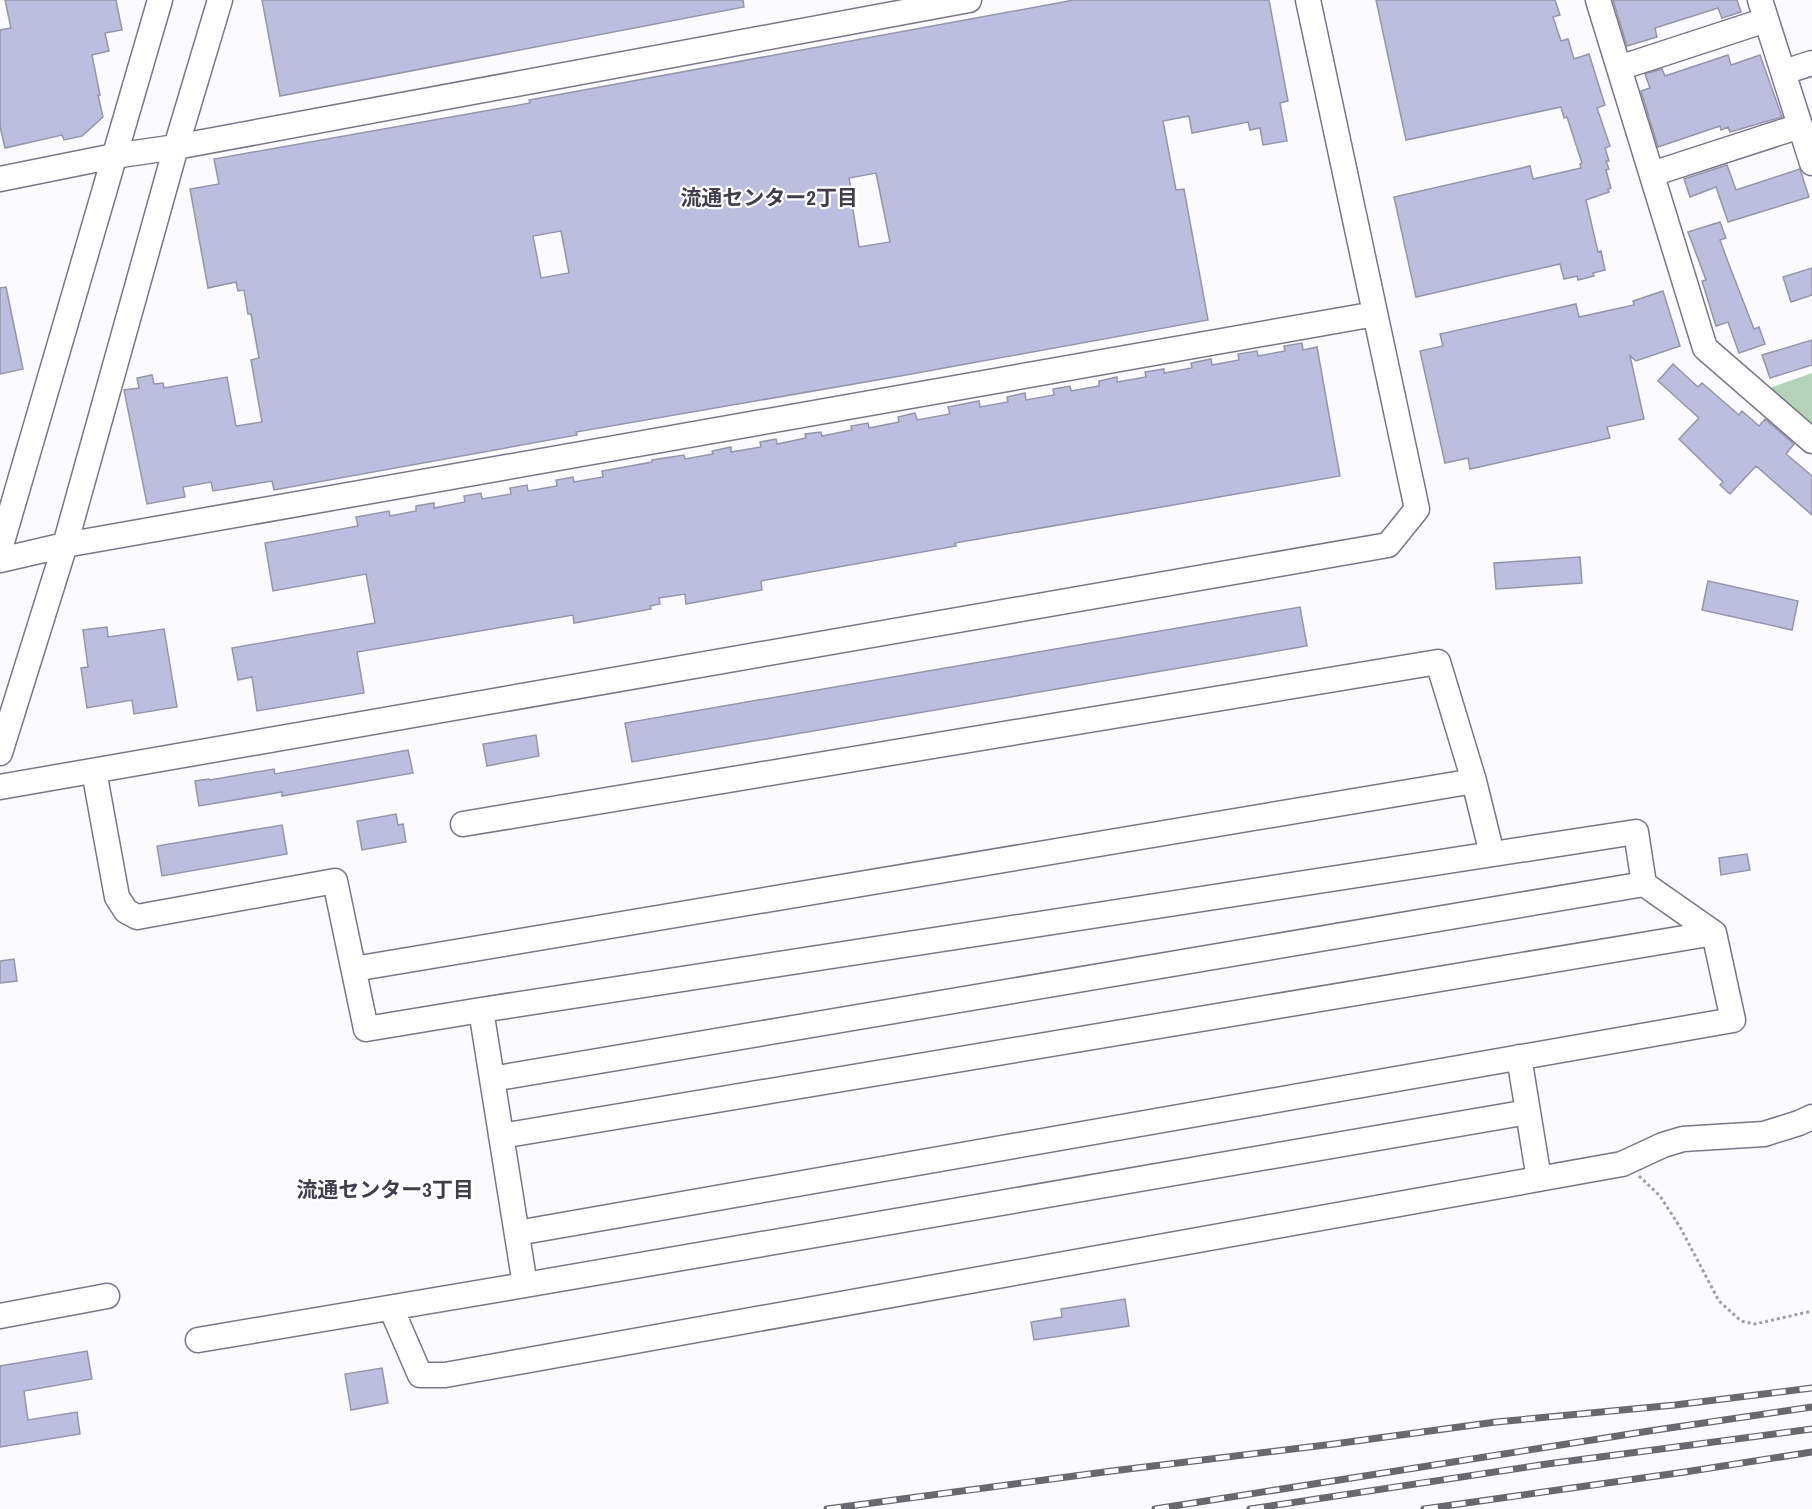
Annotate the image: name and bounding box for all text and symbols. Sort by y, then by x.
district label: 流通センター2丁目 [680,183,858,212]
district label: 流通センター3丁目 [296,1175,474,1204]

